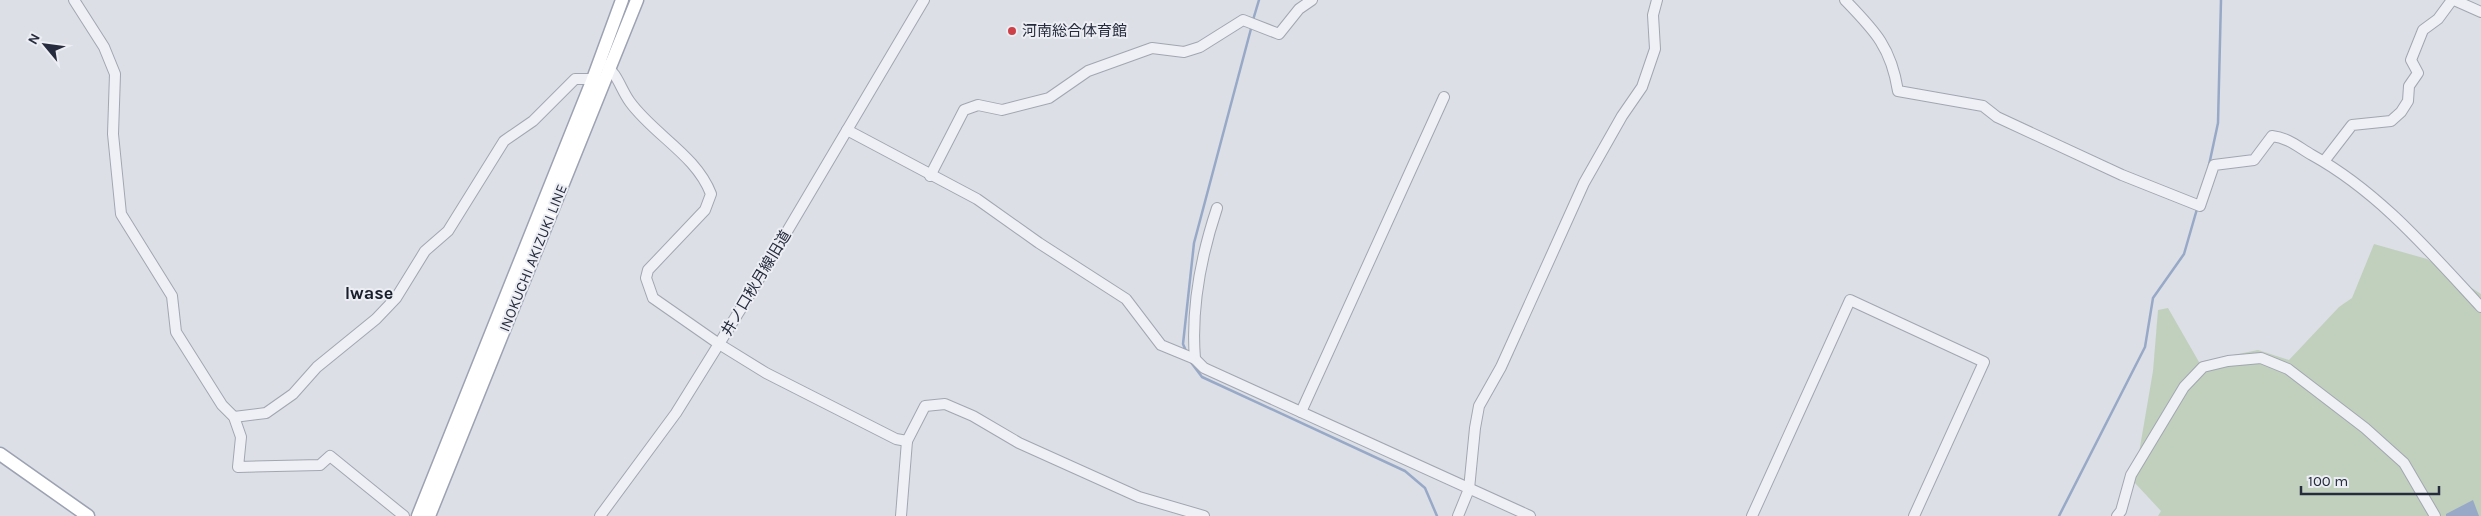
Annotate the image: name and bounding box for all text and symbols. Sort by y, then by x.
north arrow [20,20,70,70]
place label: 河南総合体育館 [1022,22,1127,40]
marker: 河南総合体育館 [1006,25,1018,37]
text: N [24,30,44,47]
street label: INOKUCHI AKIZUKI LINE [495,182,571,334]
street label: 井ノ口秋月線旧道 [717,227,795,339]
district label: Iwase [345,282,393,304]
scale bar [2301,464,2438,496]
text: 100 m [2308,472,2348,490]

